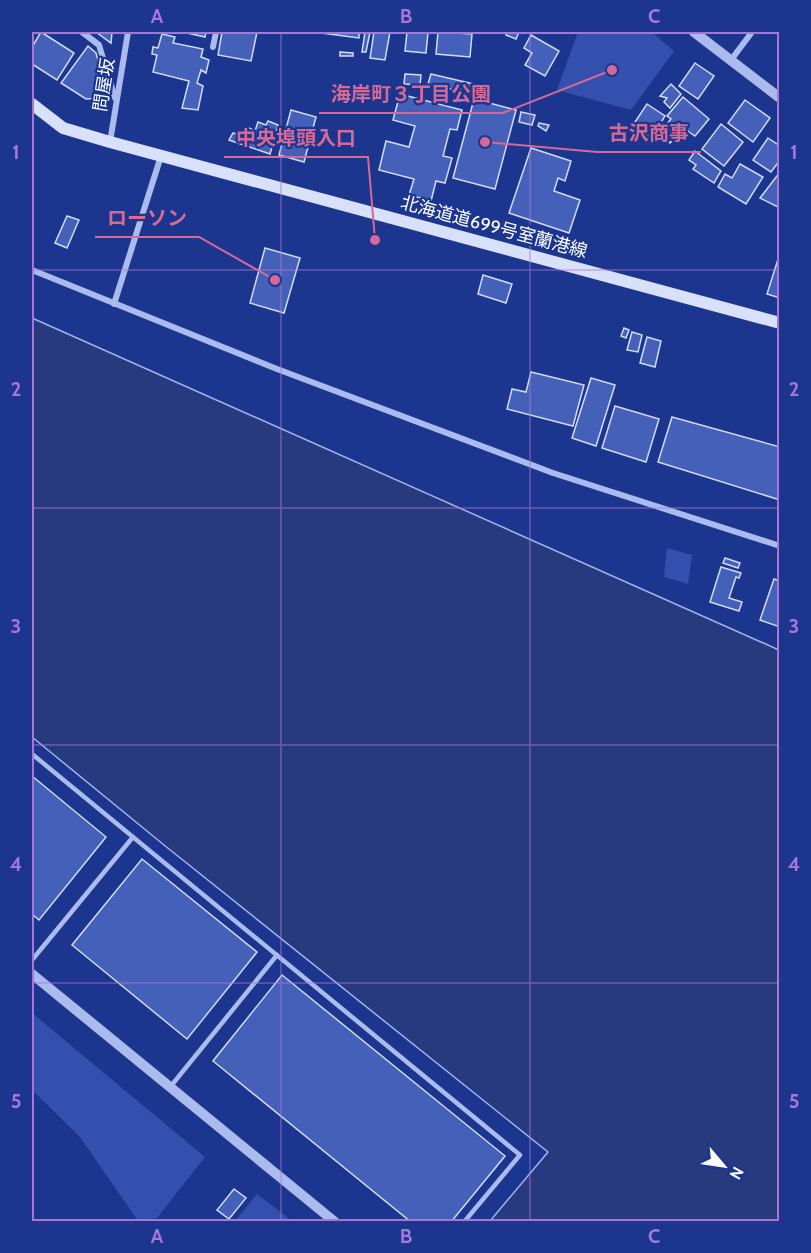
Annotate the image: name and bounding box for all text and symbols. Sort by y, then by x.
text: A [151,4,164,28]
text: B [400,4,412,28]
text: C [648,4,660,28]
street label: 問屋坂 [89,57,119,113]
callout: 海岸町３丁目公園 [319,75,503,113]
text: 海岸町３丁目公園 [331,82,491,106]
callout: 古沢商事 [597,114,701,152]
callout: 中央埠頭入口 [224,119,368,157]
text: 古沢商事 [609,121,689,145]
text: 中央埠頭入口 [236,126,356,150]
text: 1 [12,140,20,164]
text: 1 [790,140,798,164]
street label: 北海道道699号室蘭港線 [398,191,590,263]
callout: ローソン [95,199,199,237]
text: ローソン [107,206,187,230]
text: 2 [11,377,21,401]
text: 2 [789,377,799,401]
text: 3 [11,614,21,638]
text: 3 [789,614,799,638]
text: 4 [10,852,22,876]
text: 4 [788,852,800,876]
text: 5 [11,1089,21,1113]
text: 5 [789,1089,799,1113]
north arrow [694,1136,754,1196]
text: N [726,1163,748,1183]
text: A [151,1224,164,1248]
text: B [400,1224,412,1248]
text: C [648,1224,660,1248]

